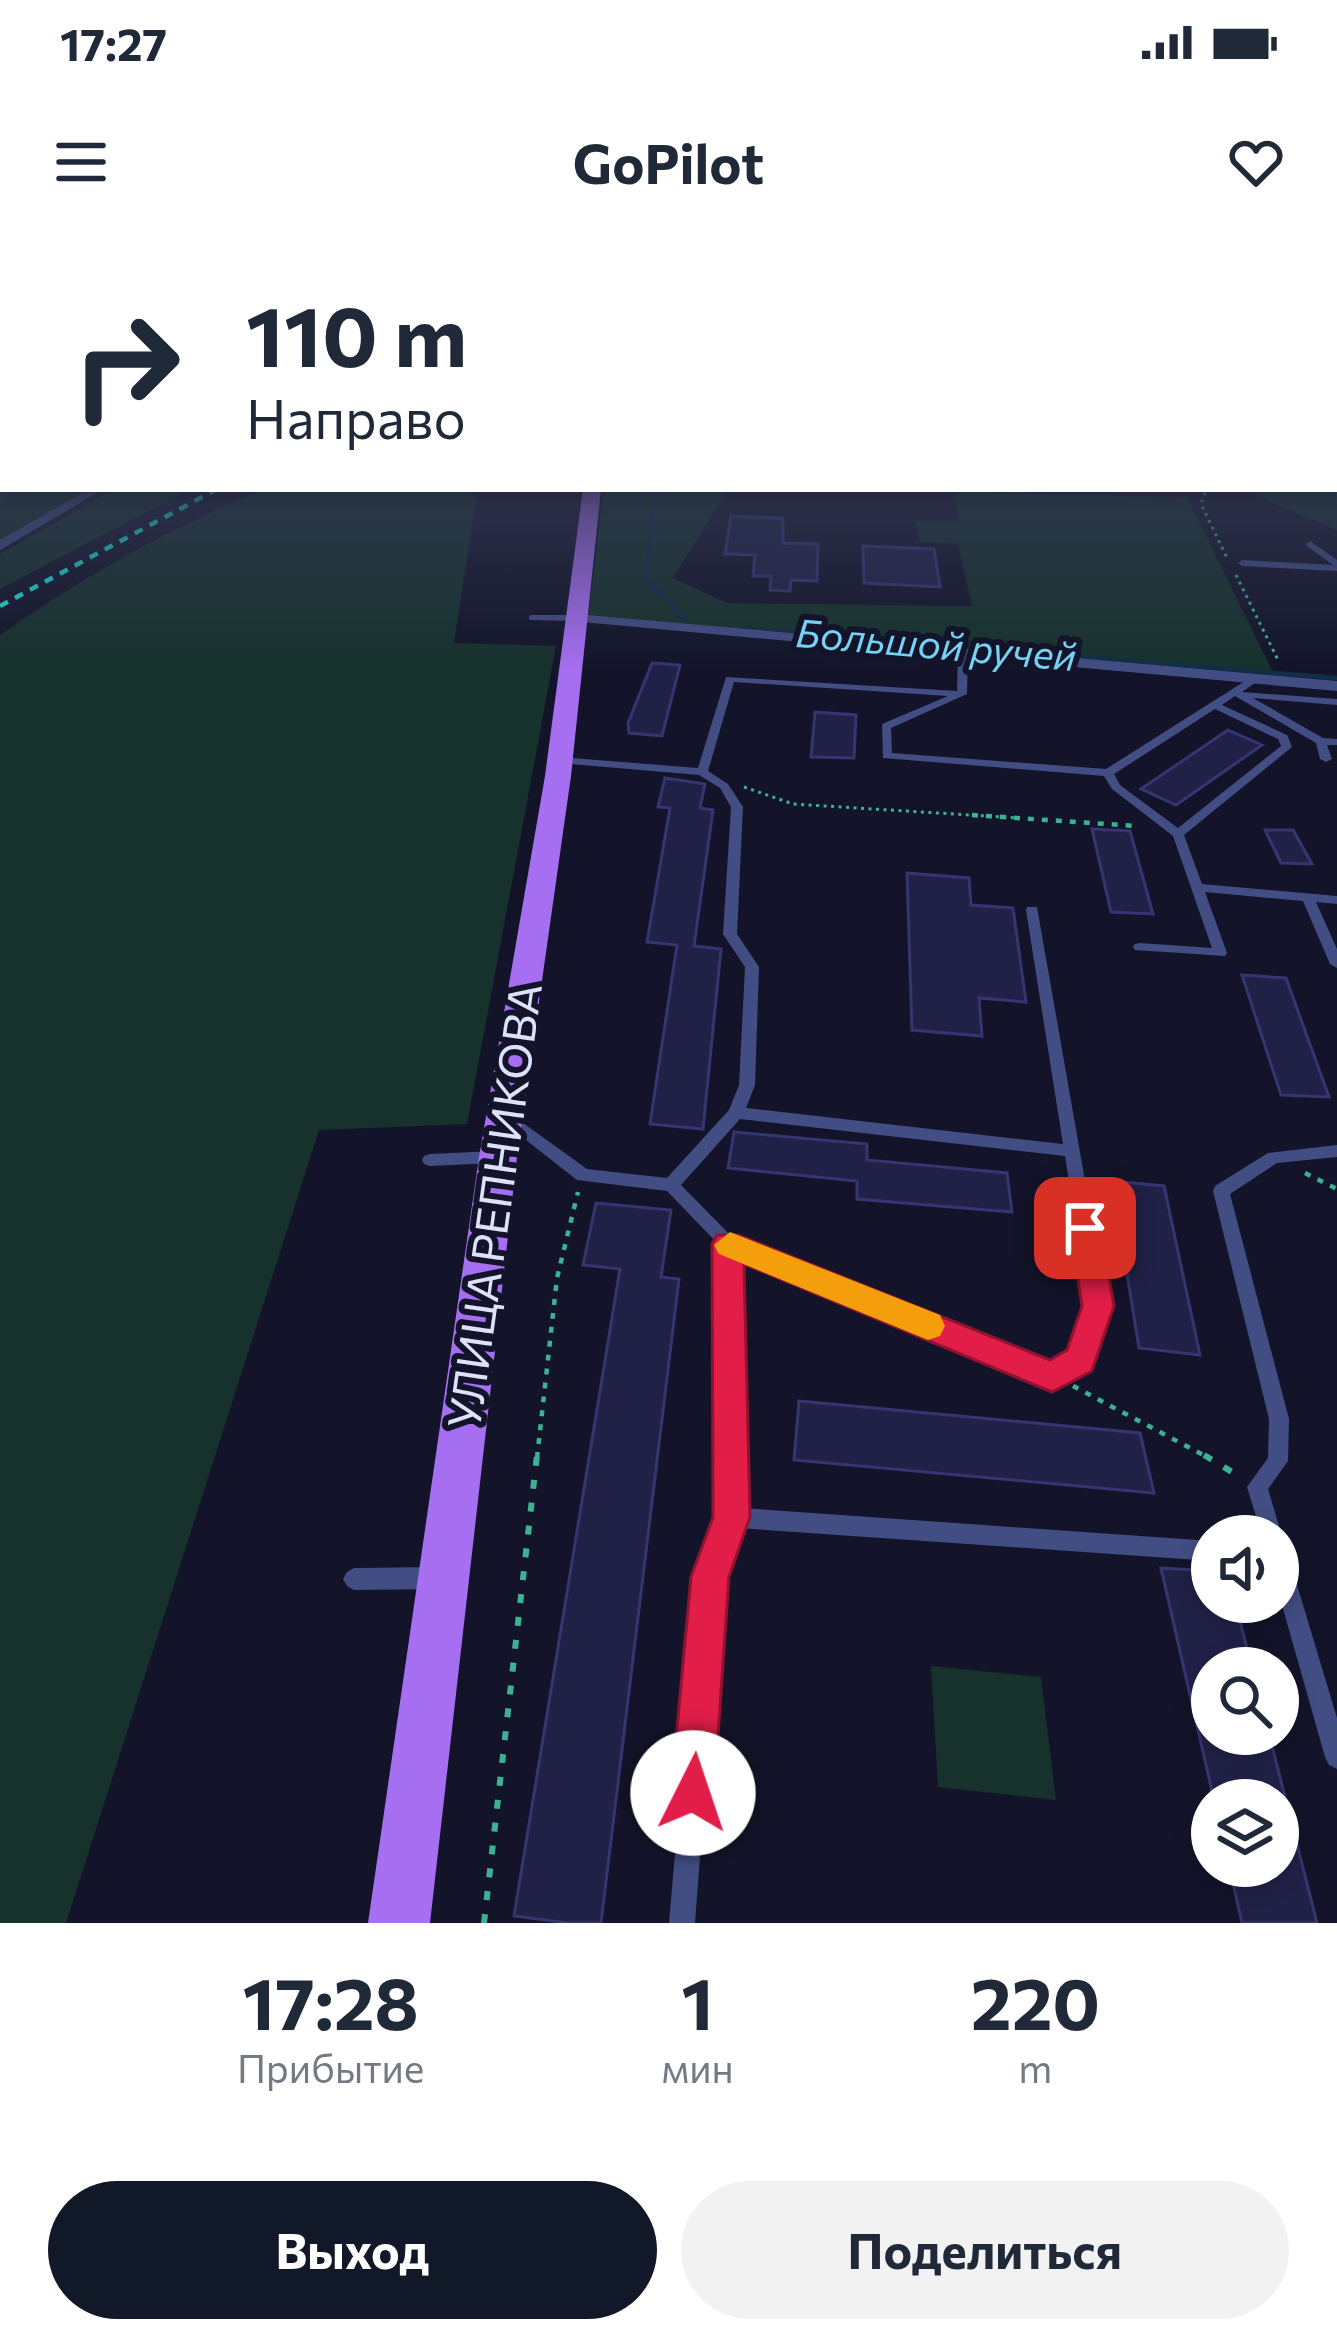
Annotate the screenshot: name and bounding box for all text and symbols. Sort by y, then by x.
text: 17:27 [60,15,167,70]
icon: menu [48,129,114,195]
text: GoPilot [573,129,764,195]
icon: heart [1223,129,1289,195]
text: 110 m [246,282,467,384]
icon: right [48,288,204,444]
text: Направо [246,384,466,450]
water label: Большой ручей [794,607,1078,679]
street label: УЛИЦА РЕПНИКОВА [434,979,551,1432]
pin [1034,1177,1136,1279]
icon: arrive [1052,1195,1118,1261]
map controls [1191,1515,1299,1887]
button: sound [1191,1515,1299,1623]
button: search [1191,1647,1299,1755]
position arrow [630,1730,756,1856]
button: layers [1191,1779,1299,1887]
text: 17:28 [243,1957,419,2045]
text: 1 [681,1957,714,2045]
text: 220 [971,1957,1100,2045]
text: Прибытие [237,2043,424,2091]
text: мин [661,2043,734,2091]
text: m [1018,2043,1052,2091]
button: Выход [48,2181,657,2319]
button: Поделиться [681,2181,1289,2319]

